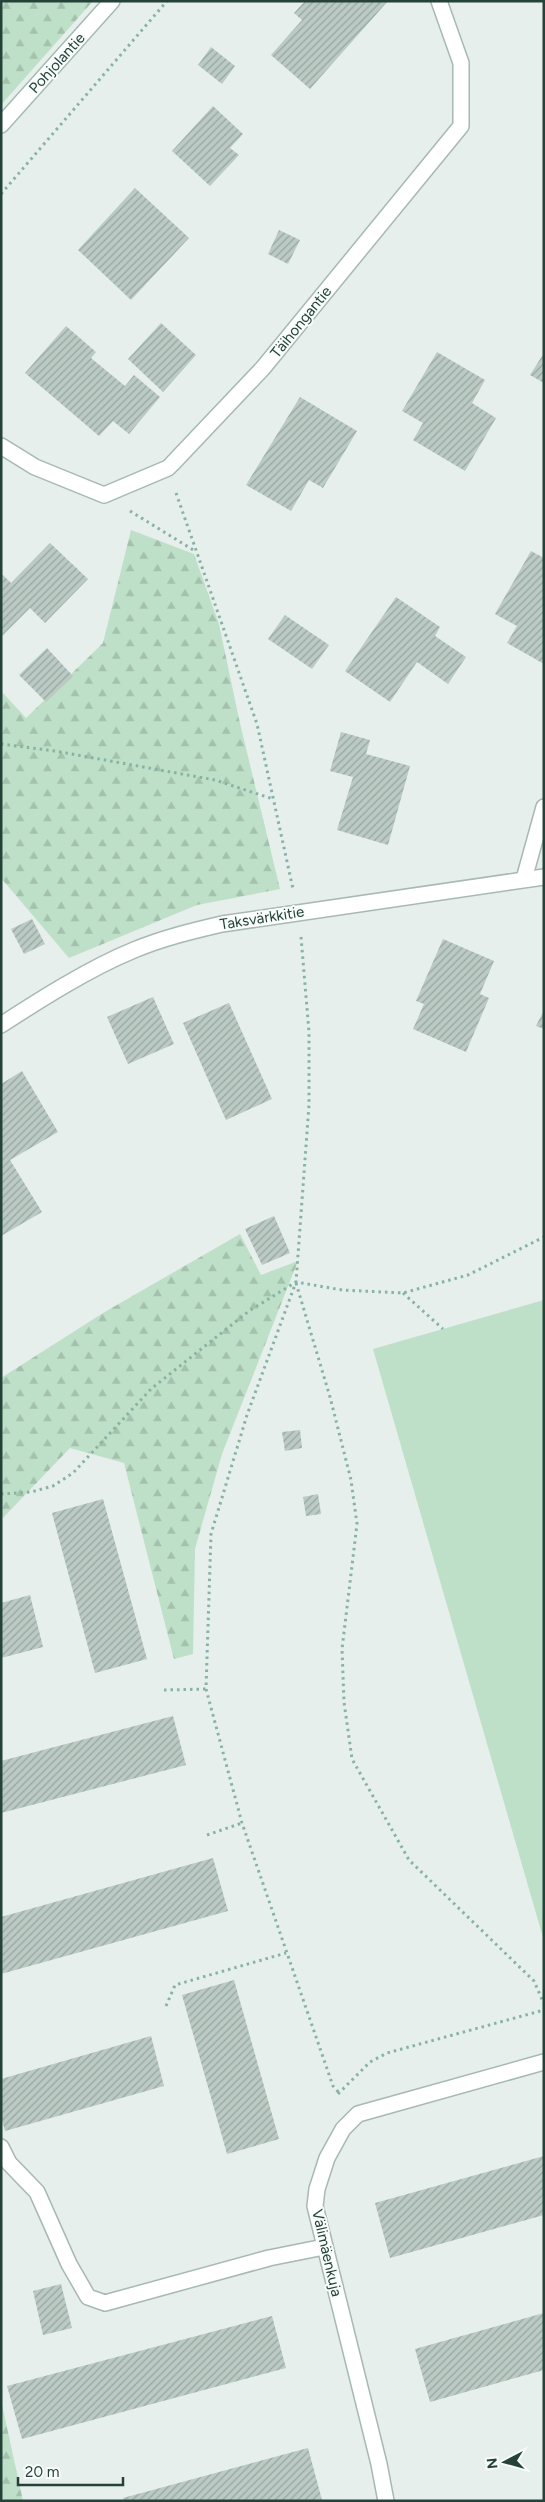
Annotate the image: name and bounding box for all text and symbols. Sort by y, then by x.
street label: Pohjolantie [25,29,89,97]
street label: Täihongantie [267,283,335,361]
street label: Taksvärkkitie [219,902,305,934]
street label: Välimäenkuja [308,2208,346,2298]
north arrow [480,2437,530,2487]
scale bar [18,2454,122,2486]
text: N [484,2457,502,2470]
text: 20 m [25,2463,59,2481]

